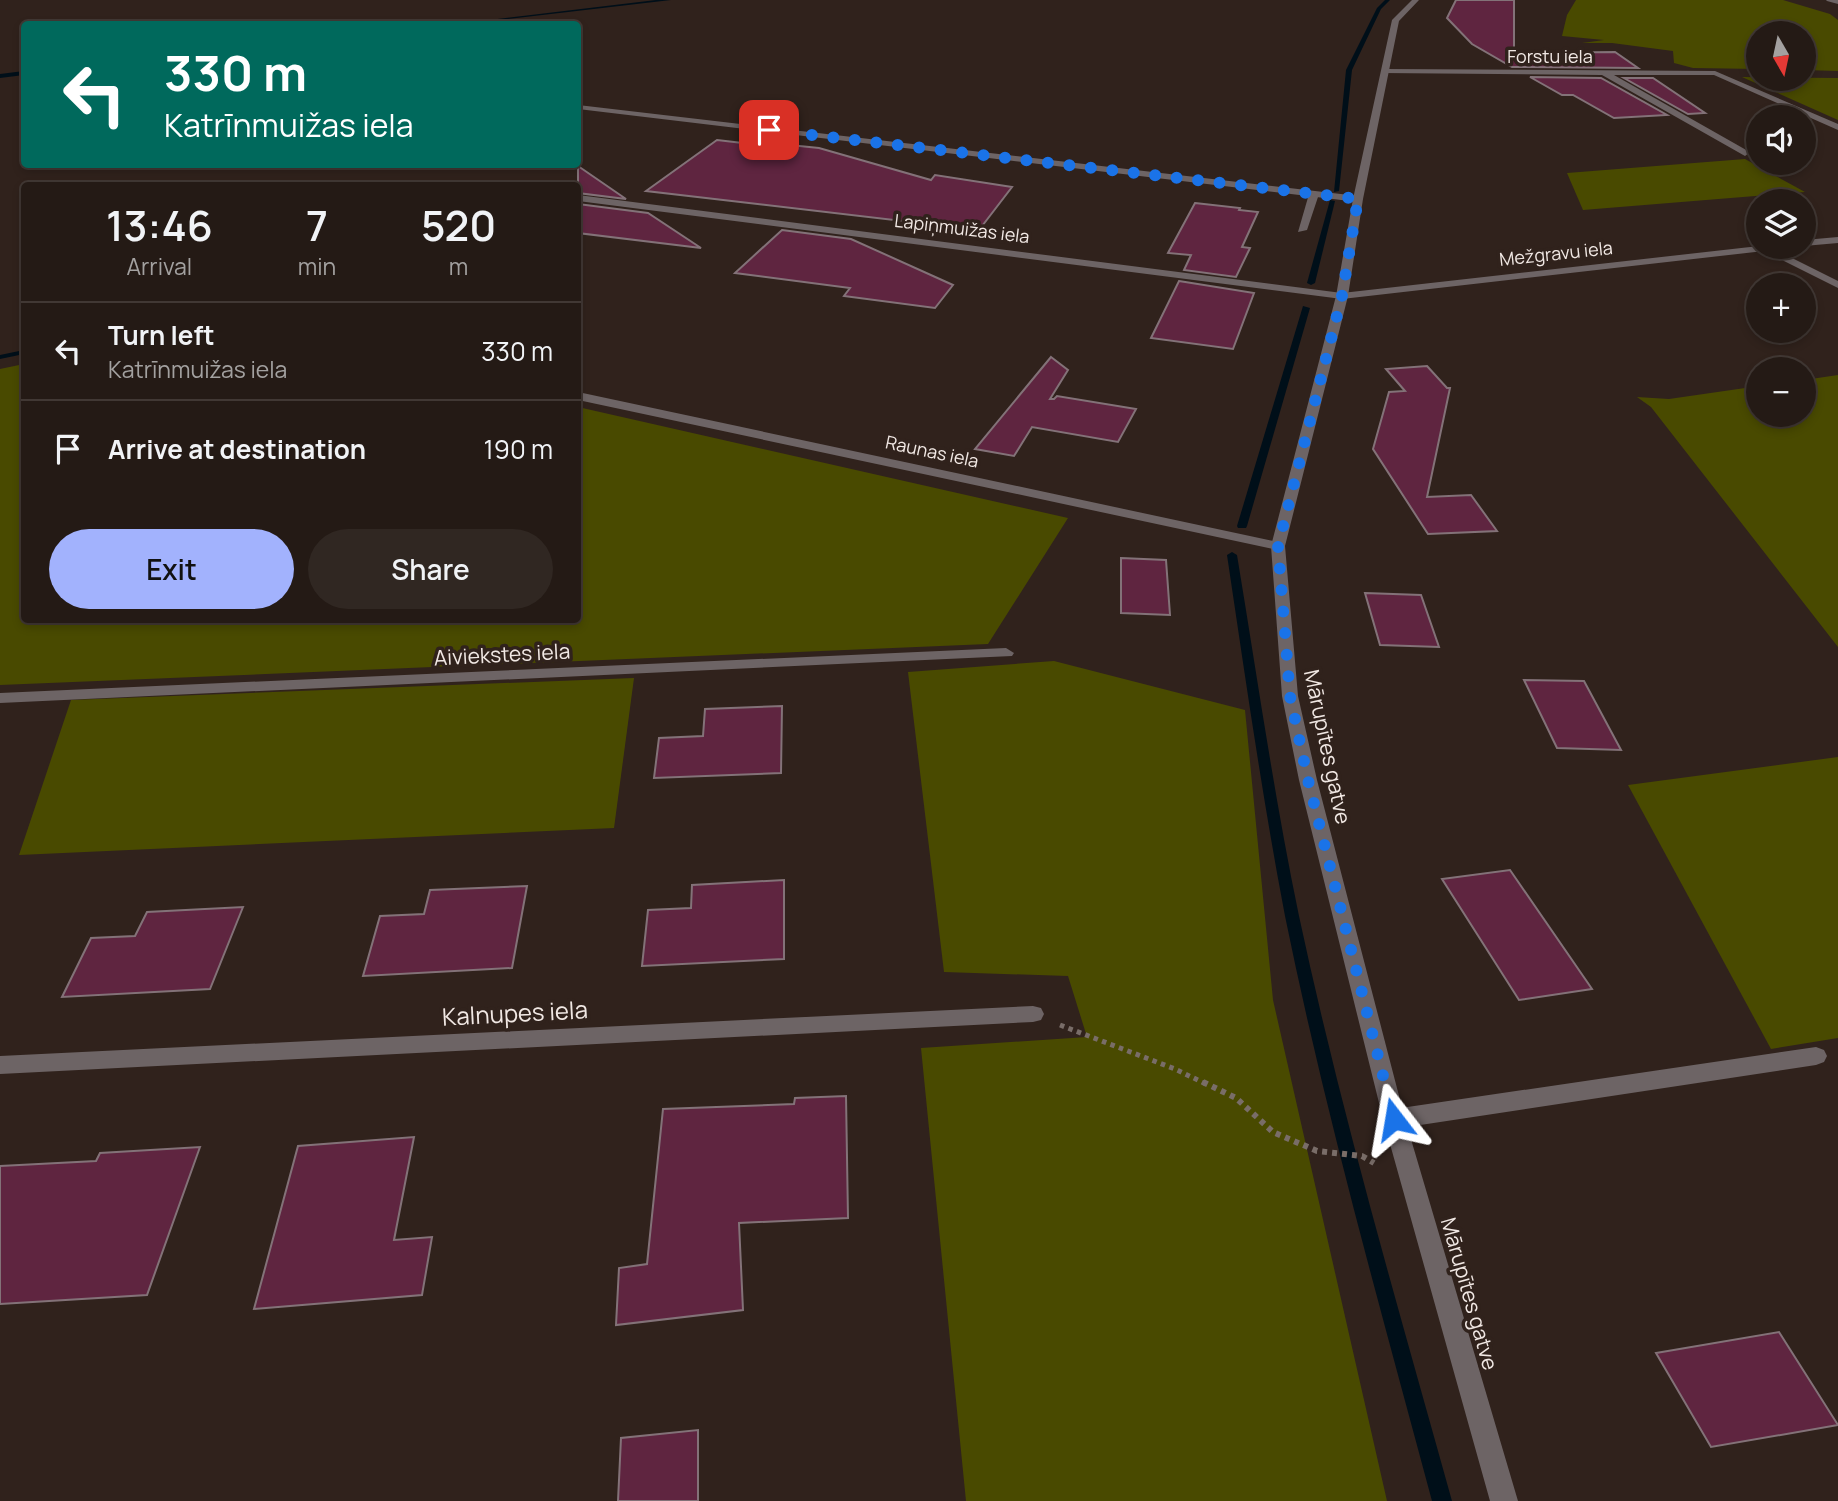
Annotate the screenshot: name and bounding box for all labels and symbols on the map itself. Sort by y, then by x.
north arrow [1746,21,1816,91]
street label: Forstu iela [1507,44,1593,68]
pin [739,100,799,160]
street label: Lapiņmuižas iela [893,208,1031,248]
street label: Mežgravu iela [1498,235,1614,271]
street label: Raunas iela [883,429,981,473]
street label: Aiviekstes iela [433,636,571,672]
street label: Mārupītes gatve [1298,667,1358,827]
street label: Kalnupes iela [441,992,589,1033]
position arrow [1357,1082,1431,1156]
street label: Mārupītes gatve [1435,1214,1505,1373]

